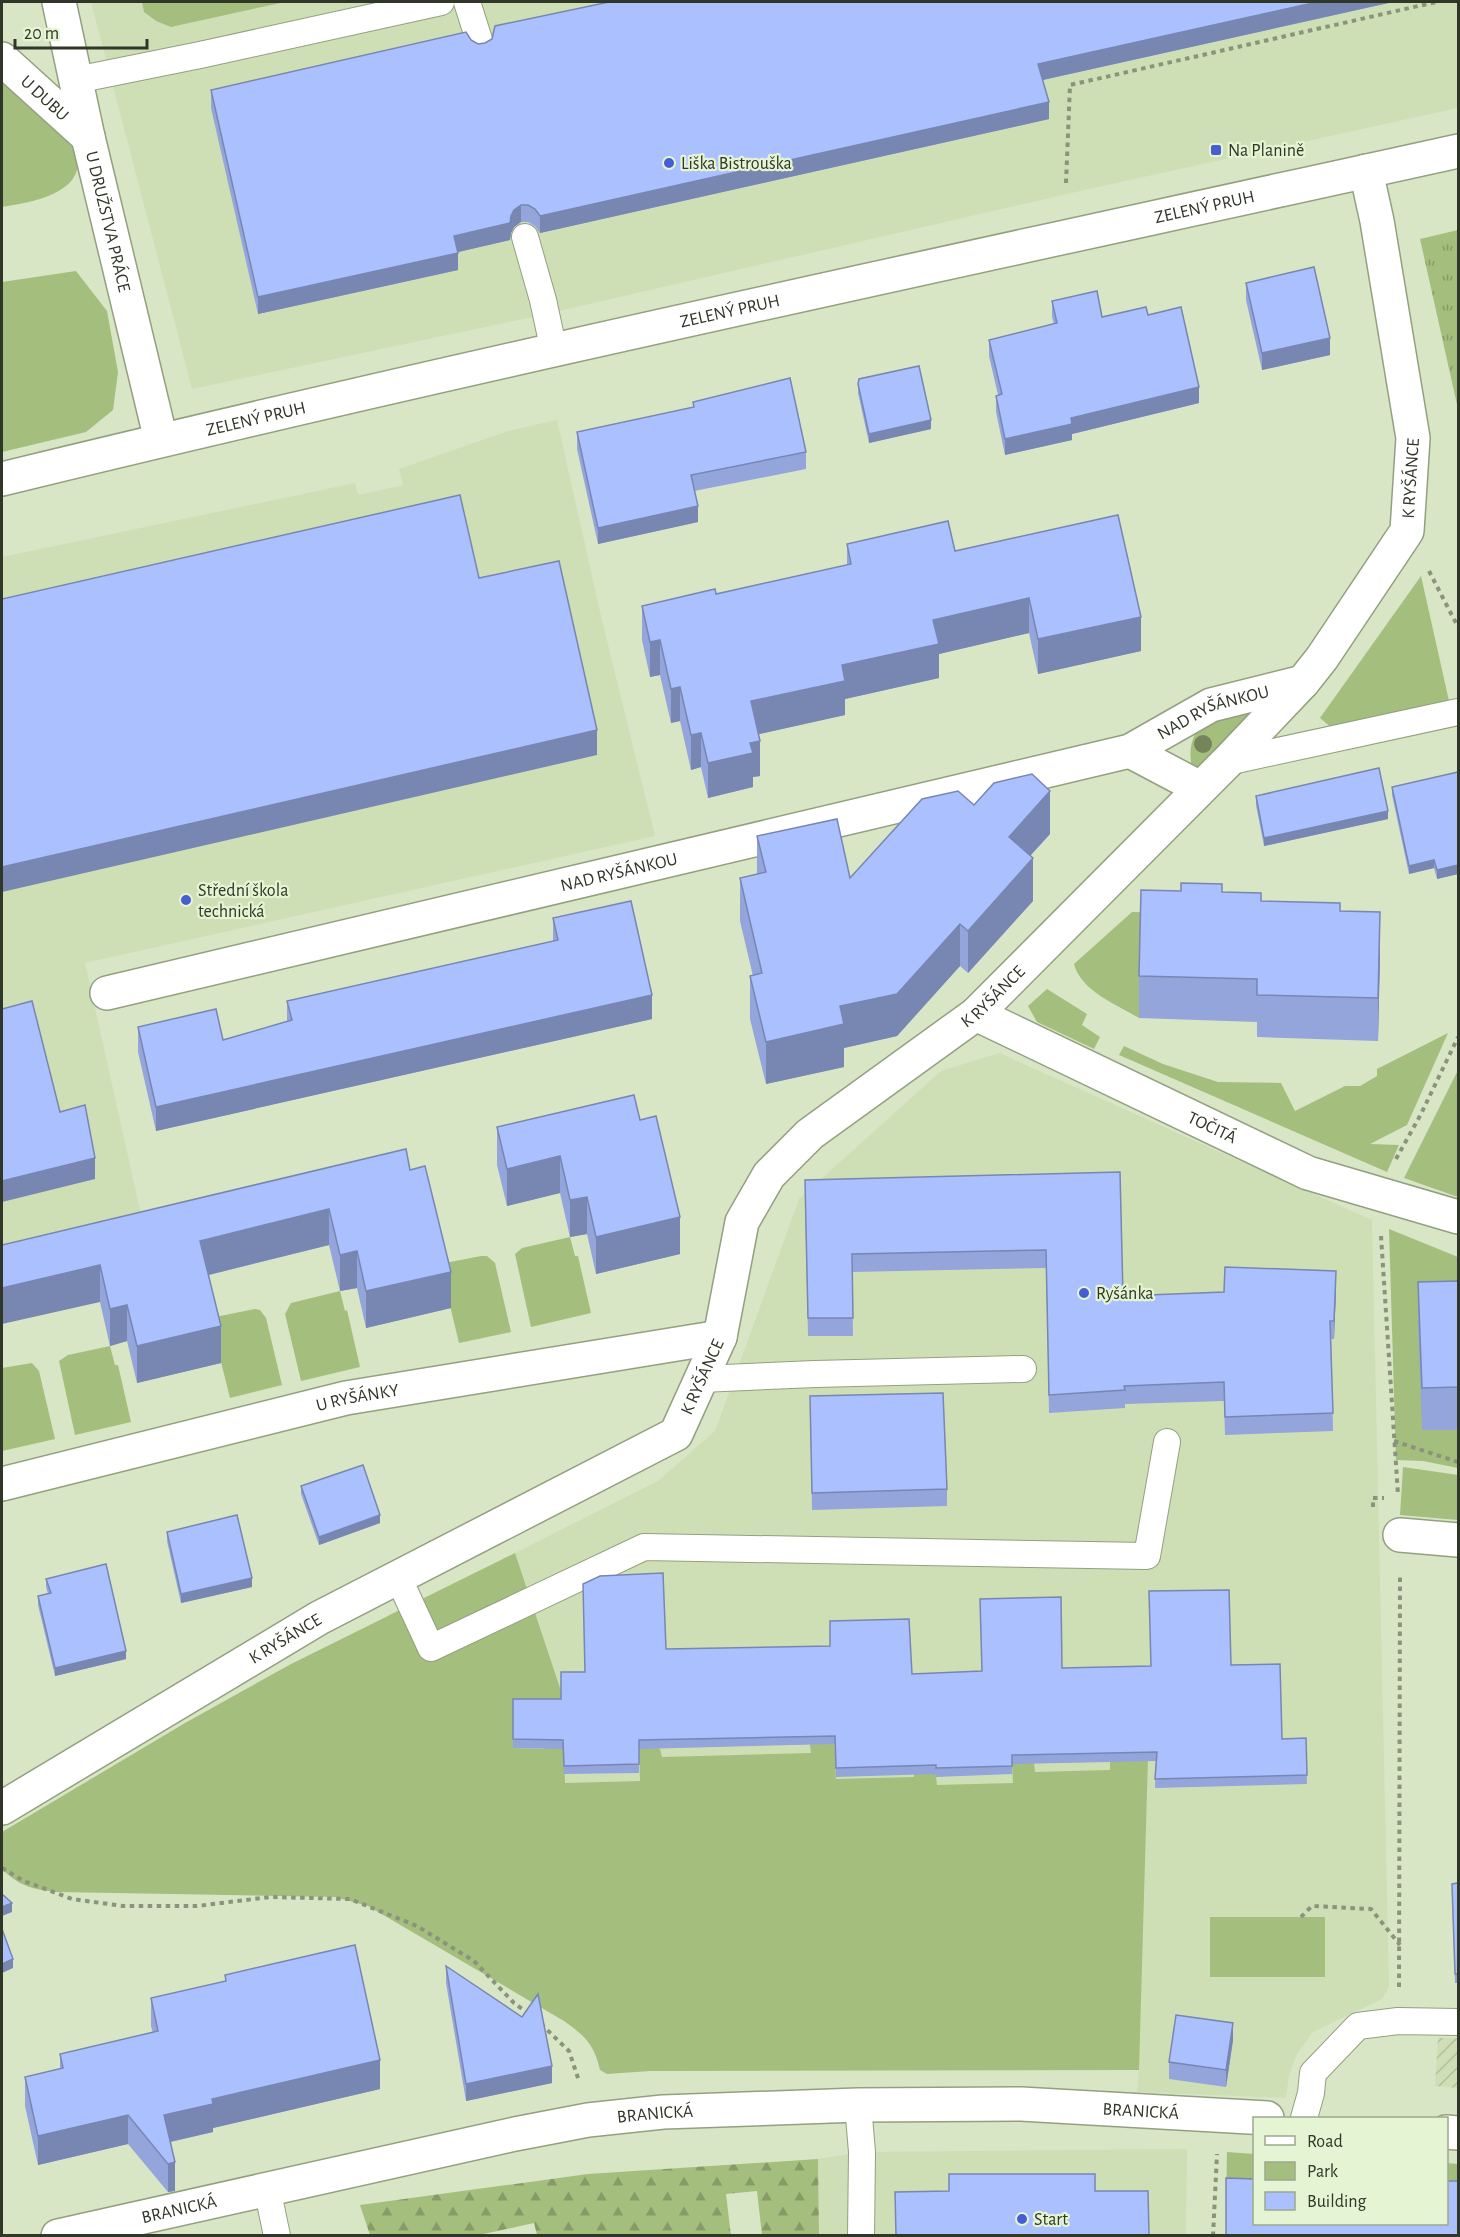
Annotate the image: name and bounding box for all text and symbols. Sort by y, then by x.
scale bar [15,12,147,50]
text: 20 m [24,25,59,43]
street label: U DUBU [17,73,72,125]
place label: Na Planině [1228,142,1304,160]
marker: Na Planině [1209,143,1223,157]
street label: U DRUŽSTVA PRÁCE [82,150,133,294]
place label: Liška Bistrouška [681,155,792,173]
marker: Liška Bistrouška [662,156,676,170]
street label: ZELENÝ PRUH [1153,188,1256,227]
street label: ZELENÝ PRUH [678,292,782,331]
street label: ZELENÝ PRUH [204,399,308,440]
street label: K RYŠÁNCE [1399,437,1423,519]
street label: NAD RYŠÁNKOU [1155,683,1271,743]
street label: NAD RYŠÁNKOU [559,850,679,895]
place label: Střední škola technická [198,882,288,921]
marker: Střední škola technická [179,893,193,907]
street label: K RYŠÁNCE [958,962,1029,1032]
street label: TOČITÁ [1185,1109,1241,1148]
place label: Ryšánka [1096,1285,1154,1303]
marker: Ryšánka [1077,1286,1091,1300]
street label: K RYŠÁNCE [678,1336,728,1418]
street label: U RYŠÁNKY [314,1381,401,1415]
street label: K RYŠÁNCE [246,1611,325,1668]
street label: BRANICKÁ [616,2100,694,2127]
street label: BRANICKÁ [1102,2101,1180,2123]
legend [1253,2117,1448,2225]
text: Road [1307,2133,1343,2151]
text: Park [1307,2163,1339,2181]
street label: BRANICKÁ [140,2190,219,2227]
text: Building [1307,2193,1367,2211]
place label: Start [1034,2211,1068,2229]
marker: Start [1015,2212,1029,2226]

